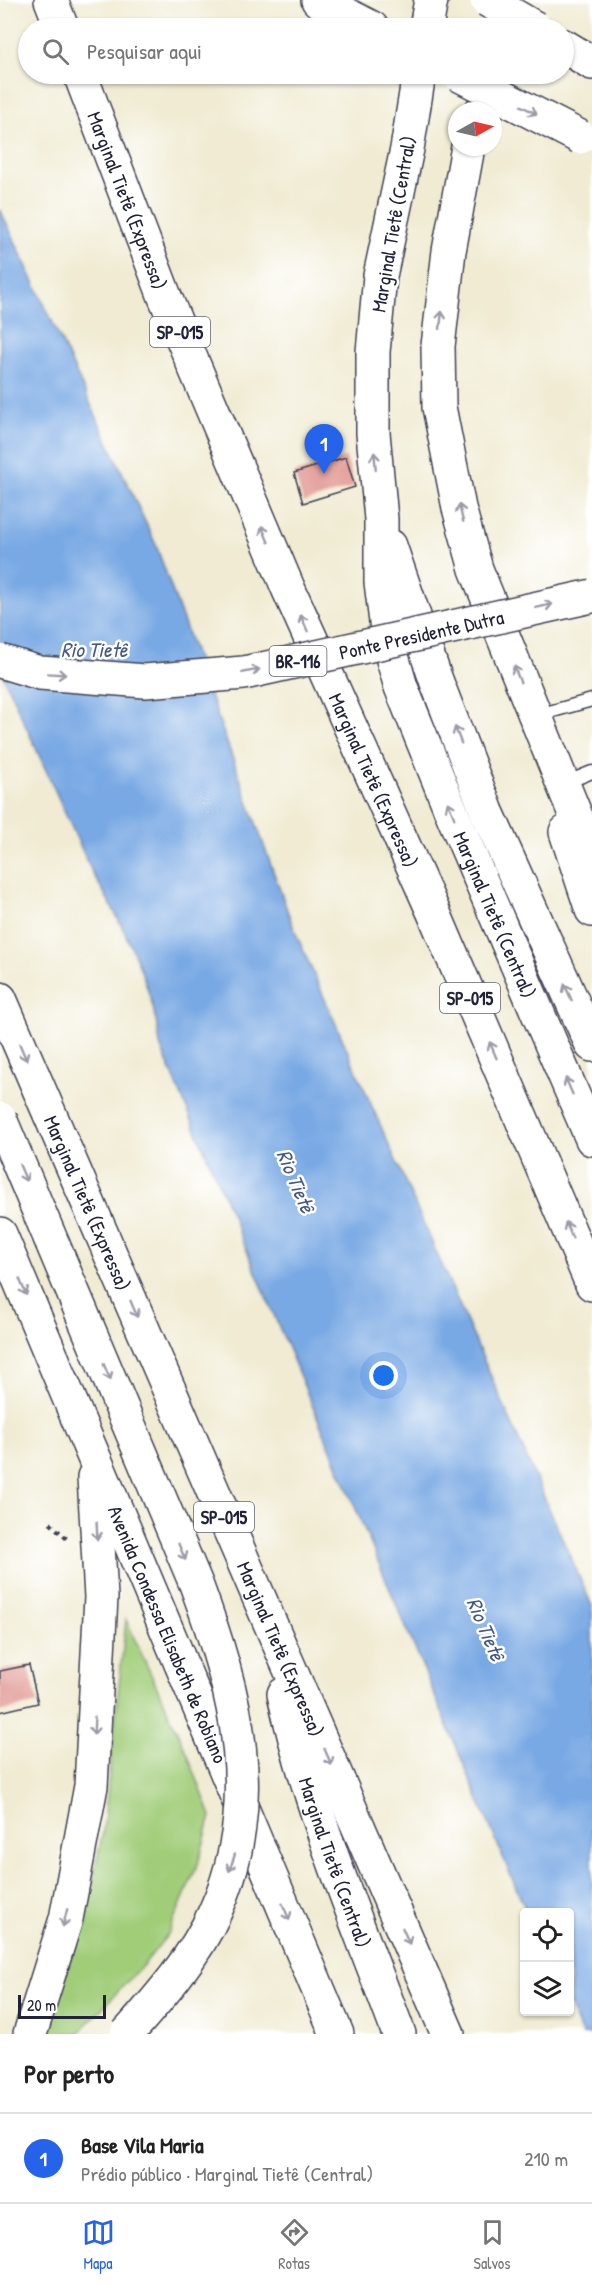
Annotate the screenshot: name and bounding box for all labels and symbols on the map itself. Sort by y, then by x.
north arrow [448,102,502,156]
one-way arrow [520,104,537,116]
street label: Marginal Tietê (Expressa) [82,107,174,293]
street label: Marginal Tietê (Central) [364,134,422,314]
one-way arrow [436,311,447,331]
road number: SP-015 [150,317,210,347]
pin: 1 [304,424,344,474]
one-way arrow [369,451,380,471]
one-way arrow [454,504,466,523]
one-way arrow [259,525,270,543]
one-way arrow [534,600,553,612]
street label: Ponte Presidente Dutra [336,602,506,665]
one-way arrow [298,614,309,632]
water label: Rio Tietê [61,635,129,664]
road number: BR-116 [270,646,326,676]
one-way arrow [241,665,260,676]
one-way arrow [511,665,522,684]
one-way arrow [46,669,66,680]
street label: Marginal Tietê (Expressa) [323,689,425,871]
one-way arrow [451,727,462,745]
one-way arrow [445,801,456,820]
street label: Marginal Tietê (Central) [448,827,543,1002]
road number: SP-015 [440,983,500,1013]
one-way arrow [562,983,573,1001]
one-way arrow [486,1042,498,1060]
one-way arrow [18,1043,29,1061]
one-way arrow [563,1077,574,1095]
street label: Marginal Tietê (Expressa) [38,1111,138,1294]
water label: Rio Tietê [270,1145,323,1219]
one-way arrow [18,1164,29,1182]
one-way arrow [563,1221,574,1239]
one-way arrow [18,1278,29,1296]
one-way arrow [129,1299,140,1317]
your location [369,1361,398,1390]
one-way arrow [101,1363,113,1381]
street label: Avenida Condessa Elisabeth de Robiano [102,1501,235,1767]
road number: SP-015 [194,1502,254,1532]
one-way arrow [92,1521,103,1541]
one-way arrow [177,1542,188,1561]
street label: Marginal Tietê (Expressa) [231,1557,331,1740]
water label: Rio Tietê [460,1593,513,1667]
one-way arrow [89,1715,100,1735]
one-way arrow [323,1748,334,1766]
street label: Marginal Tietê (Central) [293,1774,378,1951]
one-way arrow [226,1853,237,1872]
one-way arrow [281,1903,292,1921]
one-way arrow [59,1908,71,1927]
one-way arrow [401,1926,412,1945]
scale bar [18,1992,106,2020]

